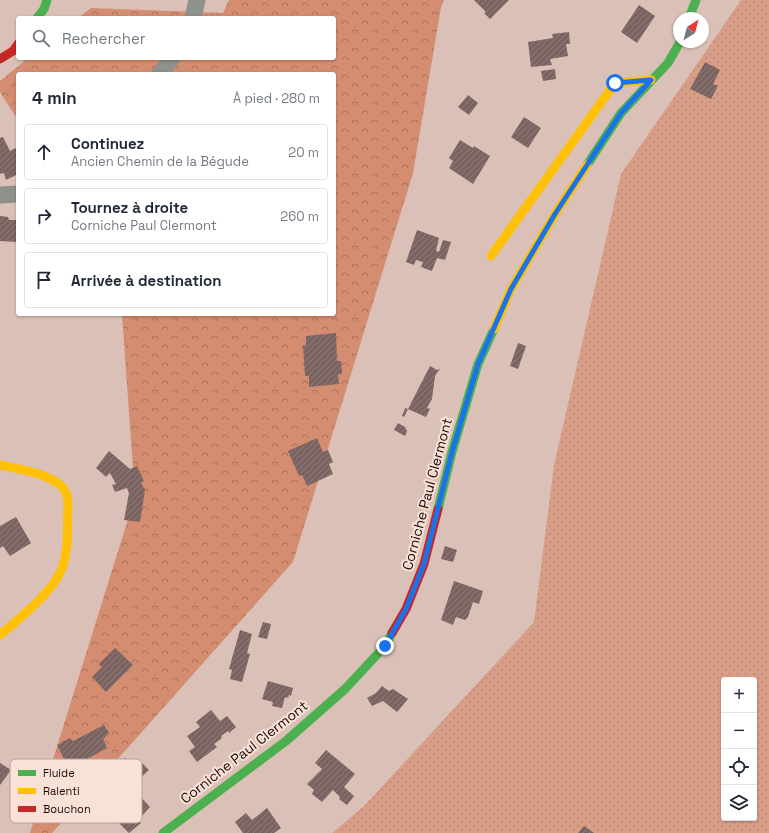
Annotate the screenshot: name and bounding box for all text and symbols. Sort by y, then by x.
north arrow [673,12,709,48]
search box [16,16,336,60]
icon: search [30,27,52,49]
text: Rechercher [62,29,145,48]
route start [606,74,624,92]
text: 4 min [32,87,77,109]
text: À pied · 280 m [233,90,320,107]
text: Continuez [71,134,144,153]
icon: ahead [33,141,55,163]
text: 20 m [288,144,319,161]
text: Ancien Chemin de la Bégude [71,153,249,170]
text: Tournez à droite [71,198,188,217]
icon: right [33,205,55,227]
text: 260 m [280,208,319,225]
text: Corniche Paul Clermont [71,217,217,234]
icon: arrive [33,269,55,291]
text: Arrivée à destination [71,271,221,290]
street label: Corniche Paul Clermont [398,416,456,572]
route end [376,637,394,655]
map controls [721,677,757,821]
button: + [721,677,757,713]
street label: Corniche Paul Clermont [177,697,311,807]
button: − [721,713,757,749]
button: locate [721,749,757,785]
legend [10,759,142,823]
text: Fluide [43,766,75,780]
text: Ralenti [43,784,80,798]
button: layers [721,785,757,821]
text: Bouchon [43,802,91,816]

